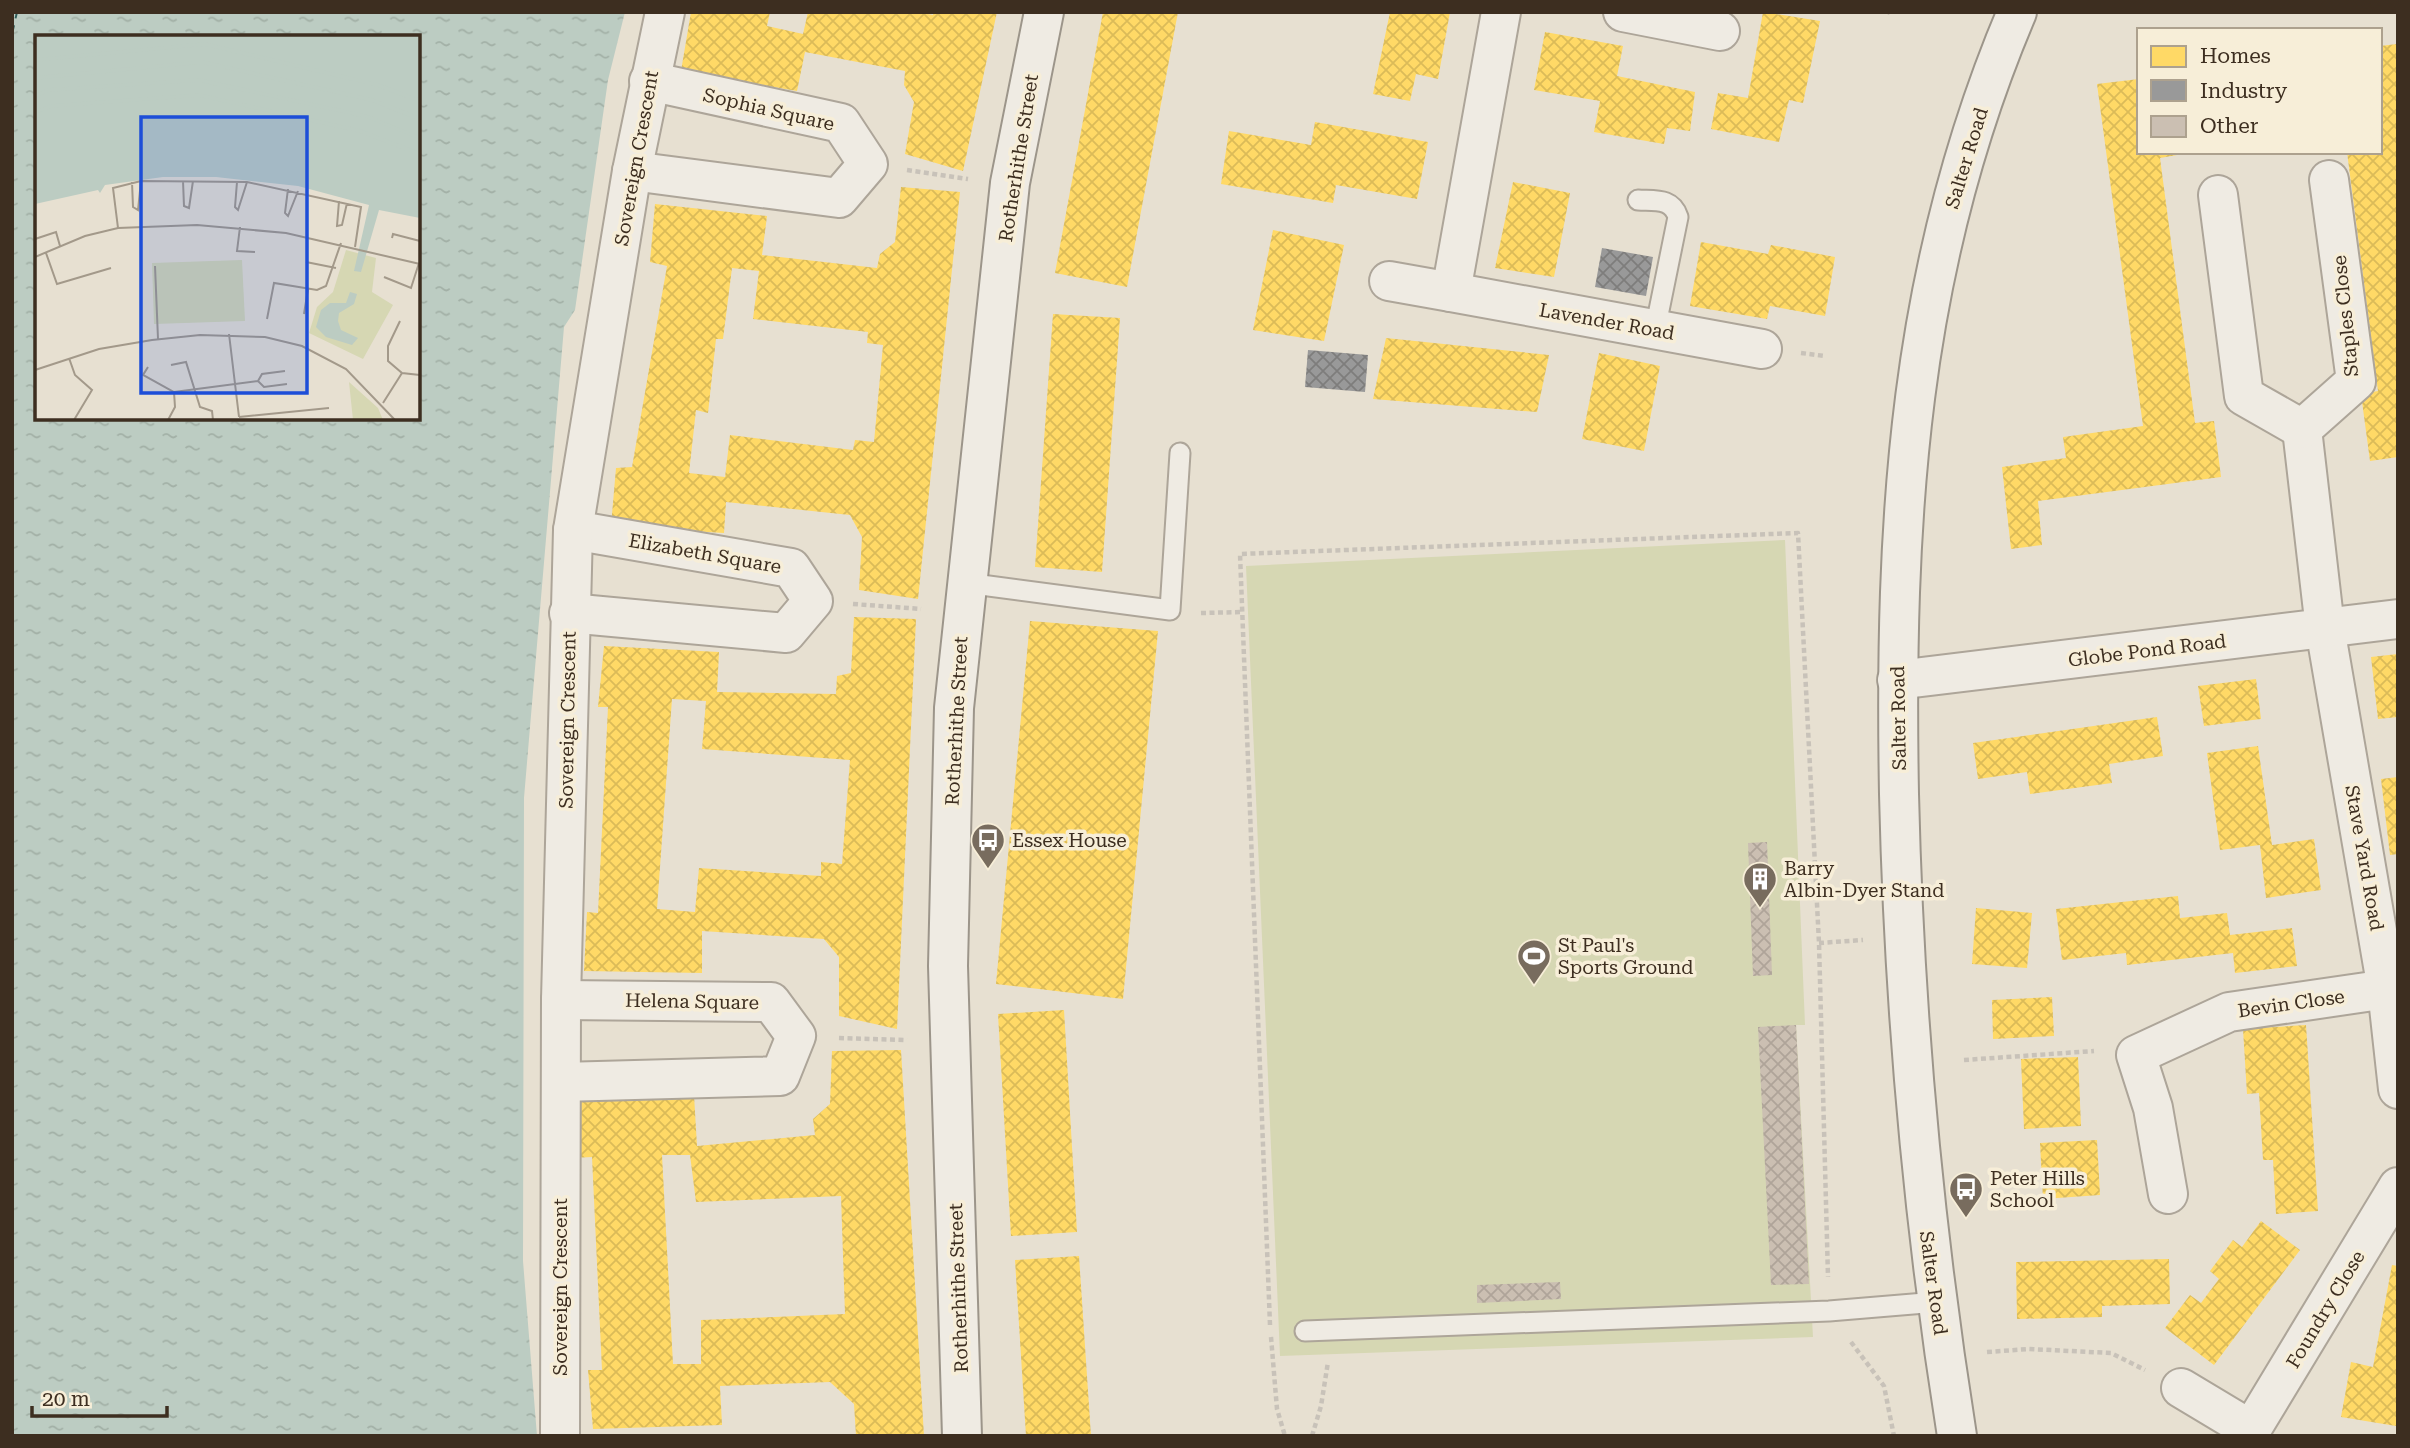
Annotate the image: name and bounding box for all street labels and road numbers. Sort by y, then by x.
street label: Sovereign Crescent [610,69,663,248]
street label: Rotherhithe Street [994,73,1043,244]
street label: Sophia Square [701,83,837,136]
street label: Salter Road [1940,105,1993,212]
street label: Staples Close [2328,254,2363,378]
street label: Lavender Road [1537,298,1676,345]
street label: Elizabeth Square [627,529,783,578]
street label: Globe Pond Road [2067,629,2227,672]
street label: Sovereign Crescent [554,631,581,809]
street label: Rotherhithe Street [941,636,972,806]
street label: Salter Road [1886,665,1911,771]
street label: Stave Yard Road [2340,783,2389,933]
street label: Bevin Close [2236,985,2346,1022]
street label: Helena Square [625,989,759,1014]
street label: Sovereign Crescent [549,1198,572,1376]
street label: Rotherhithe Street [944,1203,973,1373]
street label: Salter Road [1915,1230,1952,1337]
street label: Foundry Close [2281,1246,2370,1372]

